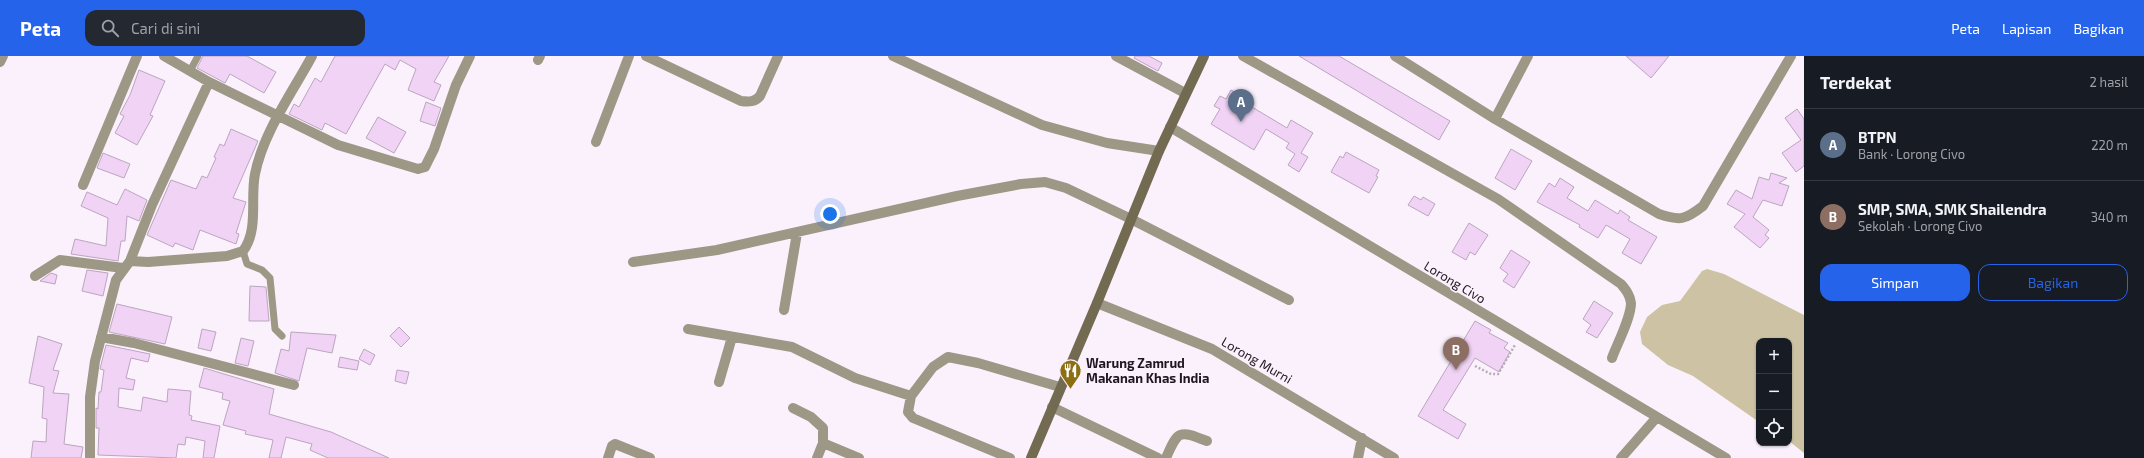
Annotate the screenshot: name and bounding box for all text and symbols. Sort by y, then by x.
search box [85,10,365,46]
text: Peta [20,17,61,40]
icon: search [99,17,121,39]
text: Cari di sini [131,19,200,37]
text: Peta [1951,20,1980,37]
text: Lapisan [2002,20,2051,37]
text: Bagikan [2073,20,2124,37]
text: Terdekat [1820,72,1891,92]
text: 2 hasil [2089,74,2128,90]
pin: A [1228,89,1254,122]
text: BTPN [1858,128,1897,146]
text: A [1829,137,1837,153]
text: 220 m [2091,137,2128,153]
text: Bank · Lorong Civo [1858,146,1965,162]
text: SMP, SMA, SMK Shailendra [1858,200,2047,218]
your location [820,204,840,224]
text: B [1829,209,1837,225]
text: 340 m [2091,209,2128,225]
text: Sekolah · Lorong Civo [1858,218,1983,234]
street label: Lorong Civo [1421,257,1489,307]
button: Simpan [1820,264,1970,301]
button: Bagikan [1978,264,2128,301]
street label: Lorong Murni [1219,333,1295,387]
pin: B [1443,337,1469,370]
map controls [1756,338,1792,446]
button: + [1756,338,1792,374]
place label: Warung Zamrud Makanan Khas India [1086,355,1209,386]
restaurant icon: Warung Zamrud Makanan Khas India [1057,357,1083,390]
button: − [1756,374,1792,410]
button: locate [1756,410,1792,446]

